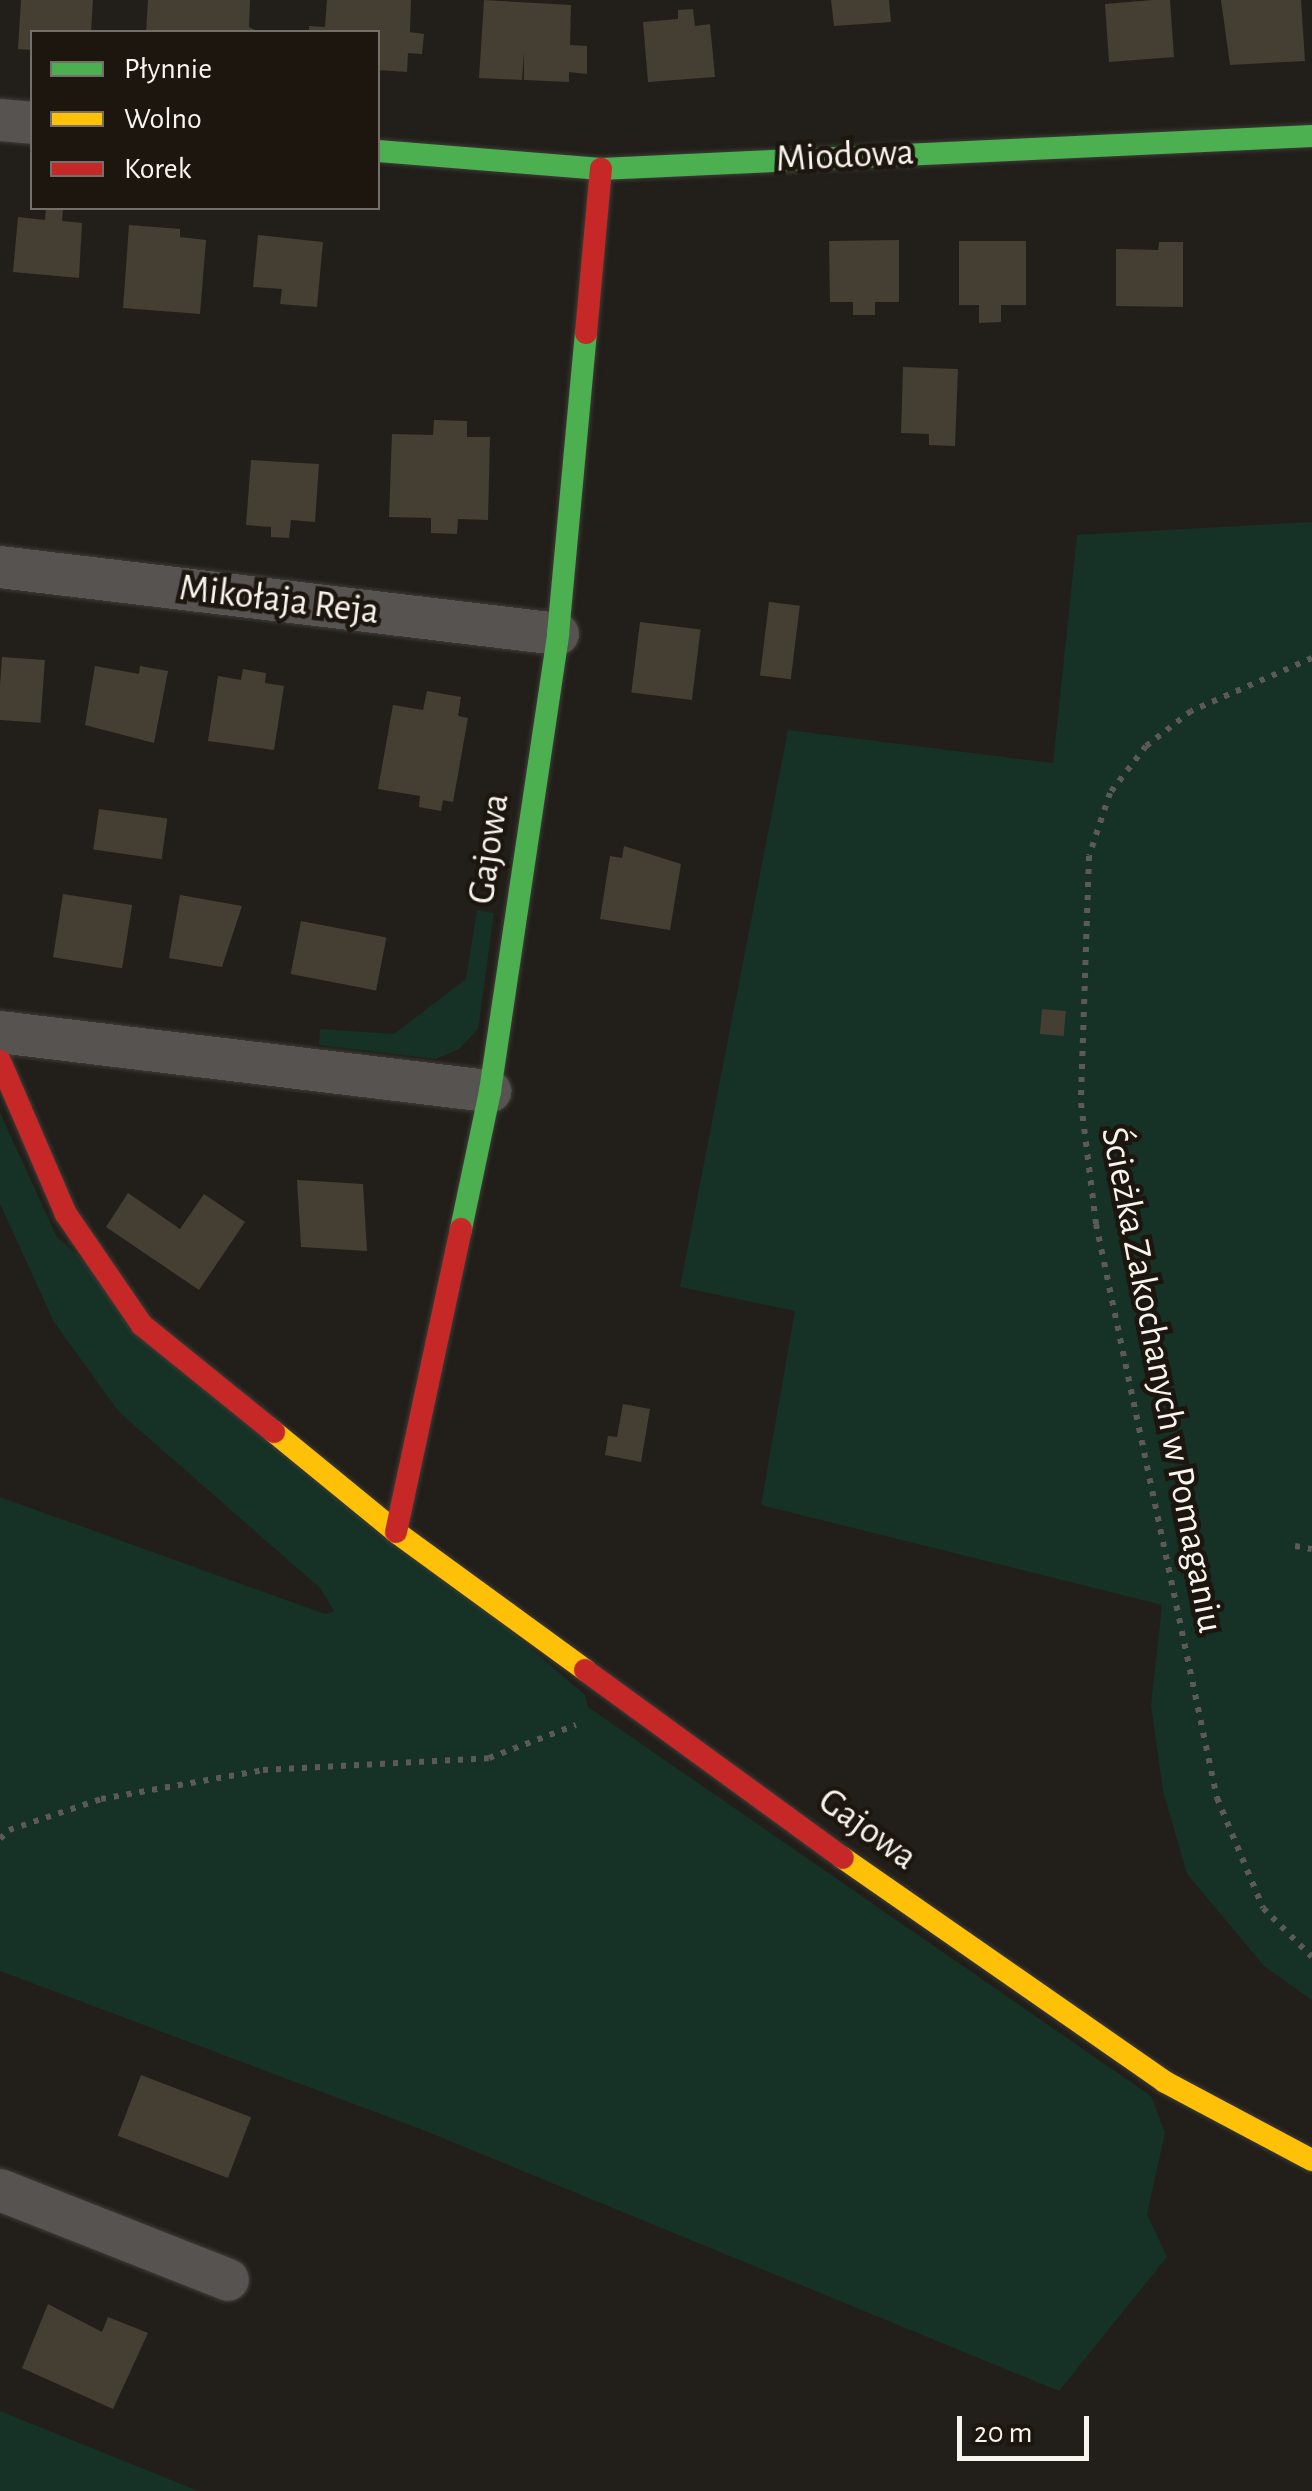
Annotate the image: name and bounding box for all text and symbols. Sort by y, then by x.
legend [30,30,380,210]
text: Płynnie [124,54,212,84]
text: Wolno [124,104,202,134]
street label: Miodowa [775,131,915,183]
text: Korek [124,154,191,184]
street label: Mikołaja Reja [177,566,381,636]
street label: Gajowa [460,791,520,907]
street label: Ścieżka Zakochanych w Pomaganiu [1090,1123,1232,1637]
street label: Gajowa [809,1779,925,1881]
scale bar [962,2396,1094,2458]
text: 20 m [974,2418,1032,2448]

